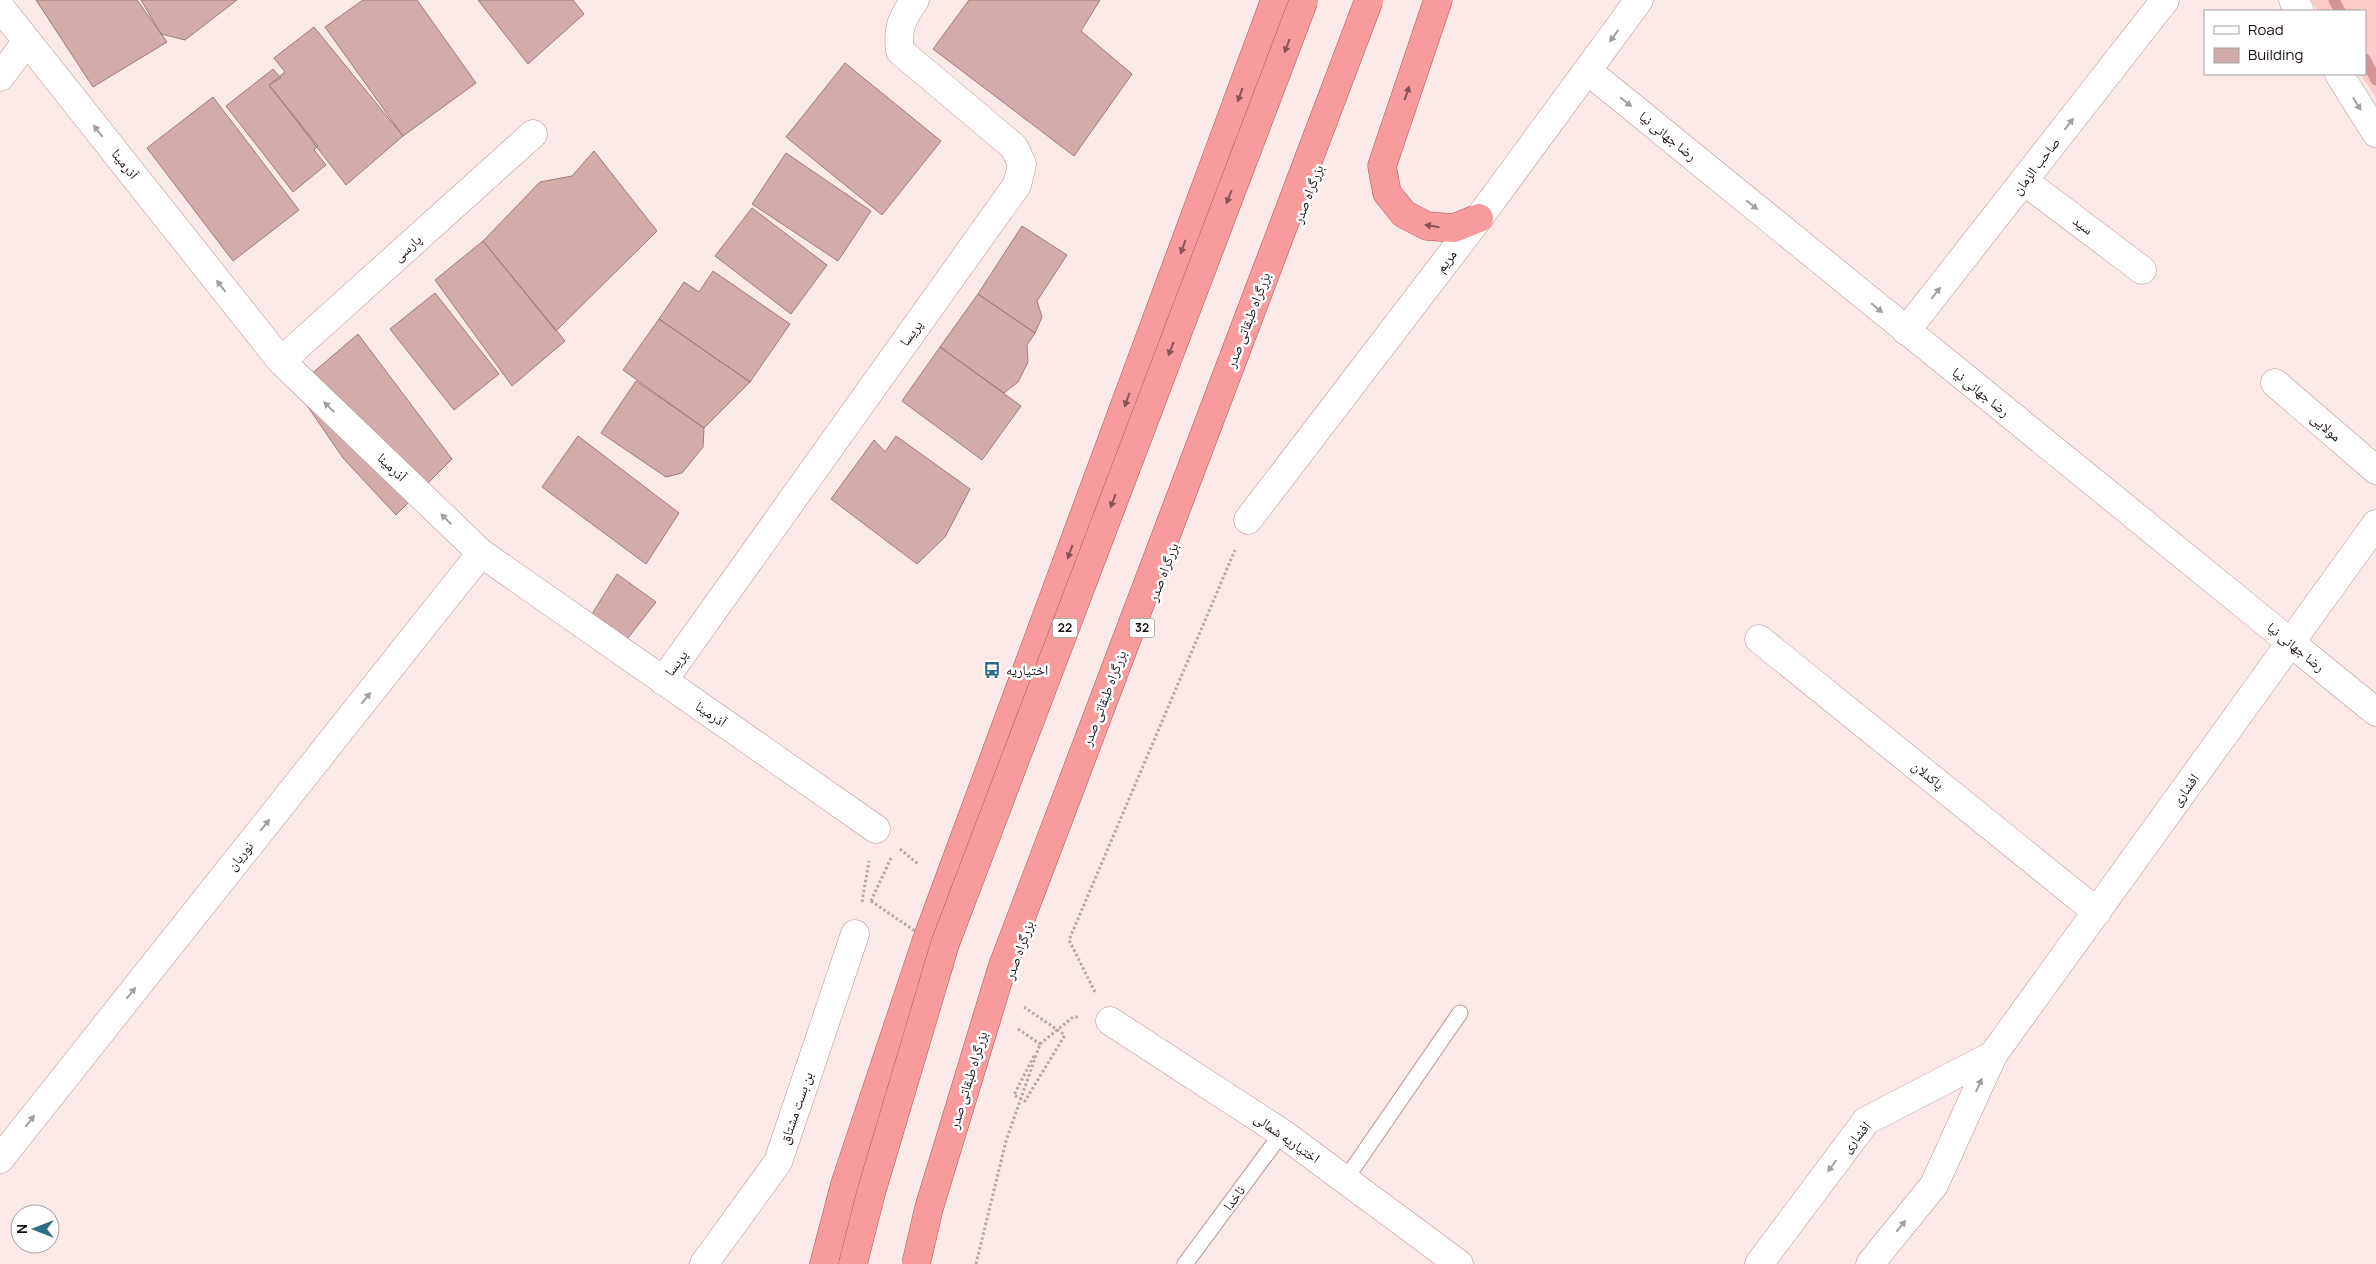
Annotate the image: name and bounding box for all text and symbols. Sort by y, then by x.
legend [2204,10,2366,75]
text: Road [2248,19,2284,40]
one-way arrow [1609,29,1619,43]
one-way arrow [1283,38,1290,53]
text: Building [2248,44,2303,65]
one-way arrow [1404,85,1411,100]
one-way arrow [1236,88,1244,103]
one-way arrow [1619,97,1632,108]
one-way arrow [2353,97,2362,110]
street label: رضا جهانی نیا [1635,106,1701,165]
one-way arrow [2063,118,2074,131]
one-way arrow [93,125,104,138]
street label: صاحب الزمان [2007,133,2064,198]
street label: آذرمینا [108,145,143,183]
street label: بزرگراه صدر [1287,162,1327,227]
one-way arrow [1225,190,1232,205]
one-way arrow [1745,199,1757,211]
street label: سید [2069,211,2097,238]
one-way arrow [1424,221,1440,229]
street label: پارسی [388,230,425,266]
one-way arrow [1179,240,1187,255]
street label: مریم [1431,245,1461,277]
street label: بزرگراه طبقاتی صدر [1220,269,1275,371]
one-way arrow [215,280,226,293]
one-way arrow [1931,287,1942,300]
one-way arrow [1871,302,1884,313]
street label: پریسا [895,316,927,350]
one-way arrow [1167,342,1175,357]
street label: رضا جهانی نیا [1948,362,2014,421]
one-way arrow [1123,392,1130,407]
one-way arrow [323,401,335,413]
street label: مولایی [2307,408,2346,445]
street label: آذرمینا [374,448,411,485]
one-way arrow [1109,494,1117,509]
one-way arrow [440,513,452,525]
street label: بزرگراه صدر [1142,540,1182,605]
one-way arrow [1066,545,1074,560]
street label: رضا جهانی نیا [2263,617,2329,676]
road number: 22 [1052,618,1078,638]
road number: 32 [1130,618,1154,638]
street label: پریسا [660,646,692,680]
street label: بزرگراه طبقاتی صدر [1076,647,1131,749]
bus stop icon: اختیاریه [982,660,1002,680]
place label: اختیاریه [1006,660,1048,679]
one-way arrow [360,692,371,705]
street label: آذرمینا [692,696,731,731]
street label: پاکدلان [1908,756,1949,794]
street label: افشاری [2166,770,2203,810]
one-way arrow [259,819,270,832]
street label: نوریان [222,837,257,874]
street label: بزرگراه صدر [999,918,1038,983]
one-way arrow [125,987,136,1000]
street label: بزرگراه طبقاتی صدر [943,1029,991,1132]
street label: بن بست مشتاق [774,1069,817,1147]
one-way arrow [1976,1078,1984,1092]
street label: اختیاریه شمالی [1251,1108,1324,1167]
one-way arrow [25,1114,35,1128]
street label: افشاری [1837,1117,1874,1157]
one-way arrow [1827,1159,1838,1172]
street label: ناخدا [1218,1181,1249,1214]
north arrow [10,1204,60,1254]
one-way arrow [1895,1220,1906,1233]
text: N [12,1224,31,1234]

